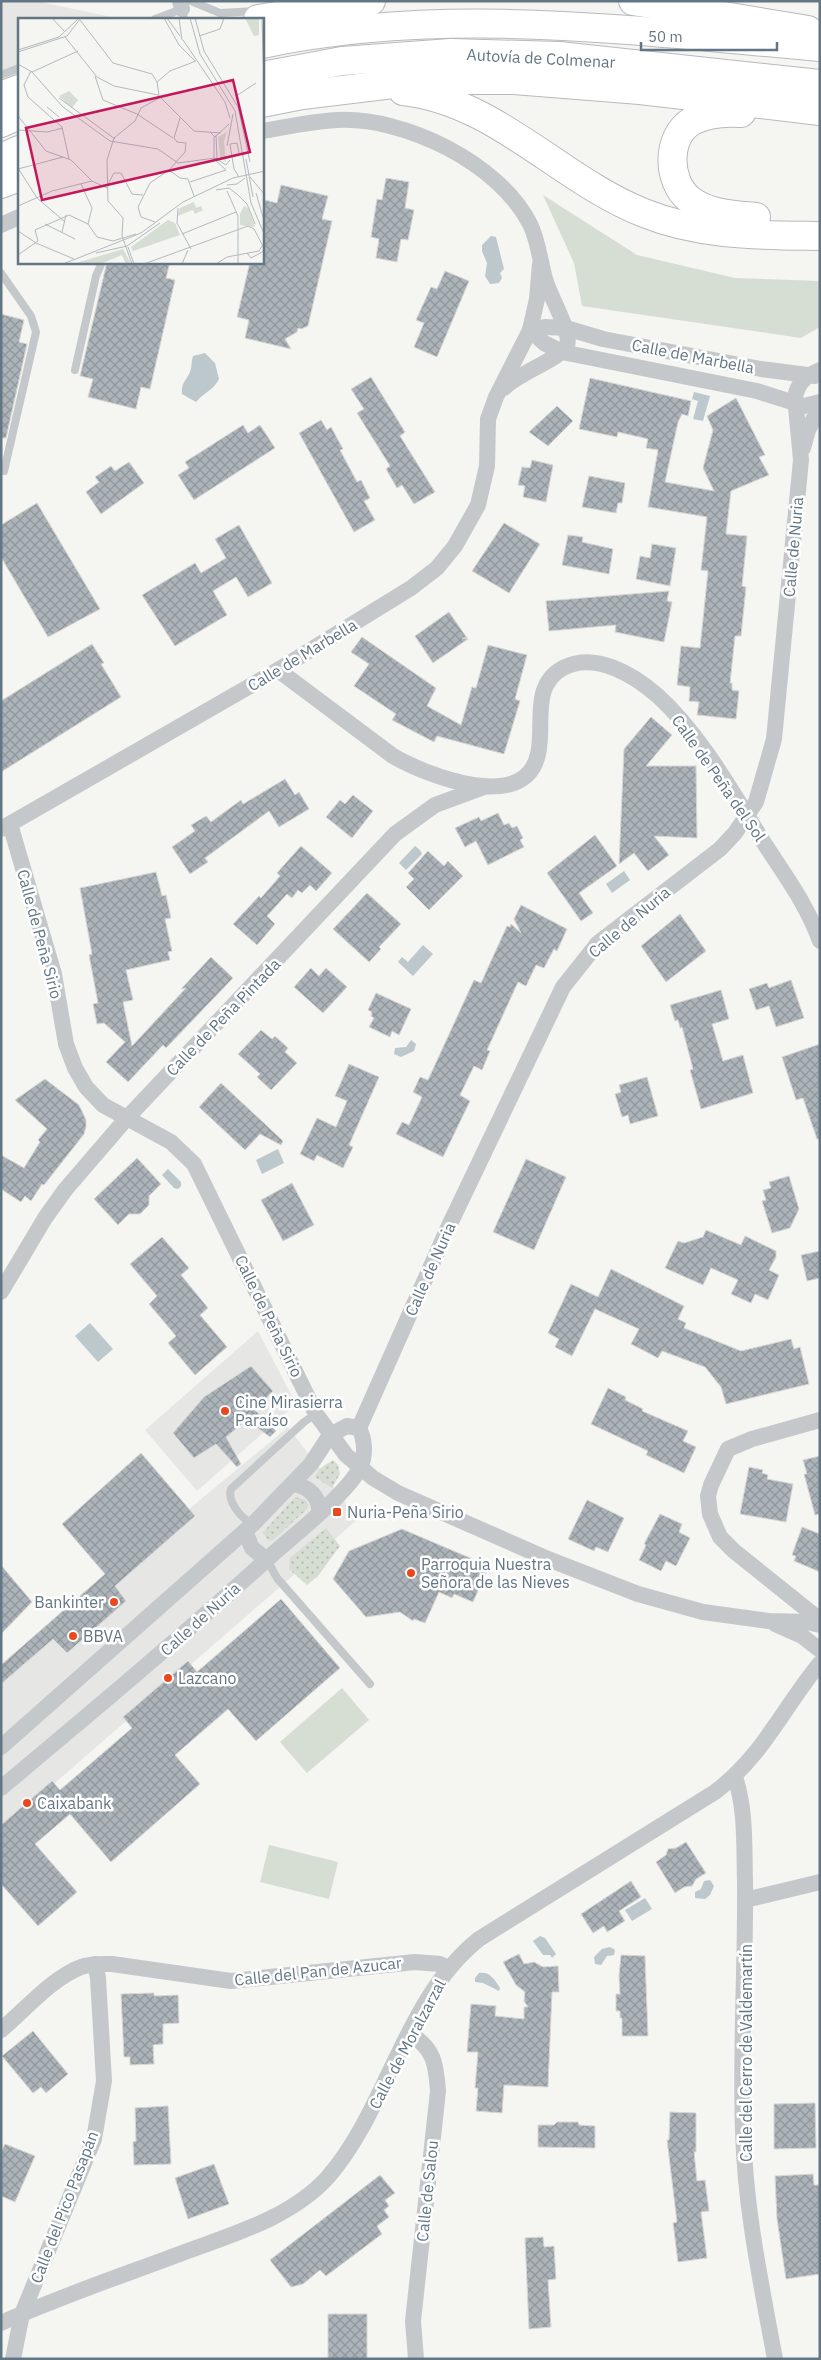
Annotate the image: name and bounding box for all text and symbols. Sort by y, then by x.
inset map [18,18,264,264]
scale bar [641,20,777,52]
text: 50 m [648,27,683,46]
street label: Autovía de Colmenar [466,44,616,72]
street label: Calle de Marbella [630,334,756,378]
street label: Calle de Nuria [779,496,807,598]
street label: Calle de Marbella [244,614,361,696]
street label: Calle de Peña del Sol [668,711,770,845]
street label: Calle de Peña Sirio [13,867,67,1001]
street label: Calle de Nuria [584,882,674,962]
street label: Calle de Peña Pintada [162,954,285,1080]
street label: Calle de Nuria [400,1219,460,1319]
street label: Calle de Peña Sirio [231,1252,307,1380]
place label: Cine Mirasierra Paraíso [235,1392,343,1430]
marker: Cine Mirasierra Paraíso [219,1405,231,1417]
place label: Nuria-Peña Sirio [347,1502,464,1522]
marker: Nuria-Peña Sirio [331,1506,343,1518]
place label: Parroquia Nuestra Señora de las Nieves [421,1554,570,1592]
marker: Parroquia Nuestra Señora de las Nieves [405,1567,417,1579]
street label: Calle de Nuria [156,1578,244,1660]
place label: Bankinter [34,1592,104,1612]
marker: Bankinter [108,1596,120,1608]
place label: BBVA [83,1626,123,1646]
marker: BBVA [67,1630,79,1642]
place label: Lazcano [178,1668,236,1688]
marker: Lazcano [162,1672,174,1684]
place label: Caixabank [37,1793,112,1813]
marker: Caixabank [21,1797,33,1809]
street label: Calle del Cerro de Valdemartín [736,1944,756,2162]
street label: Calle del Pan de Azucar [233,1952,403,1990]
street label: Calle de Moralzarzal [364,1976,450,2112]
street label: Calle del Pico Pasapán [26,2128,102,2286]
street label: Calle de Salou [412,2139,442,2243]

